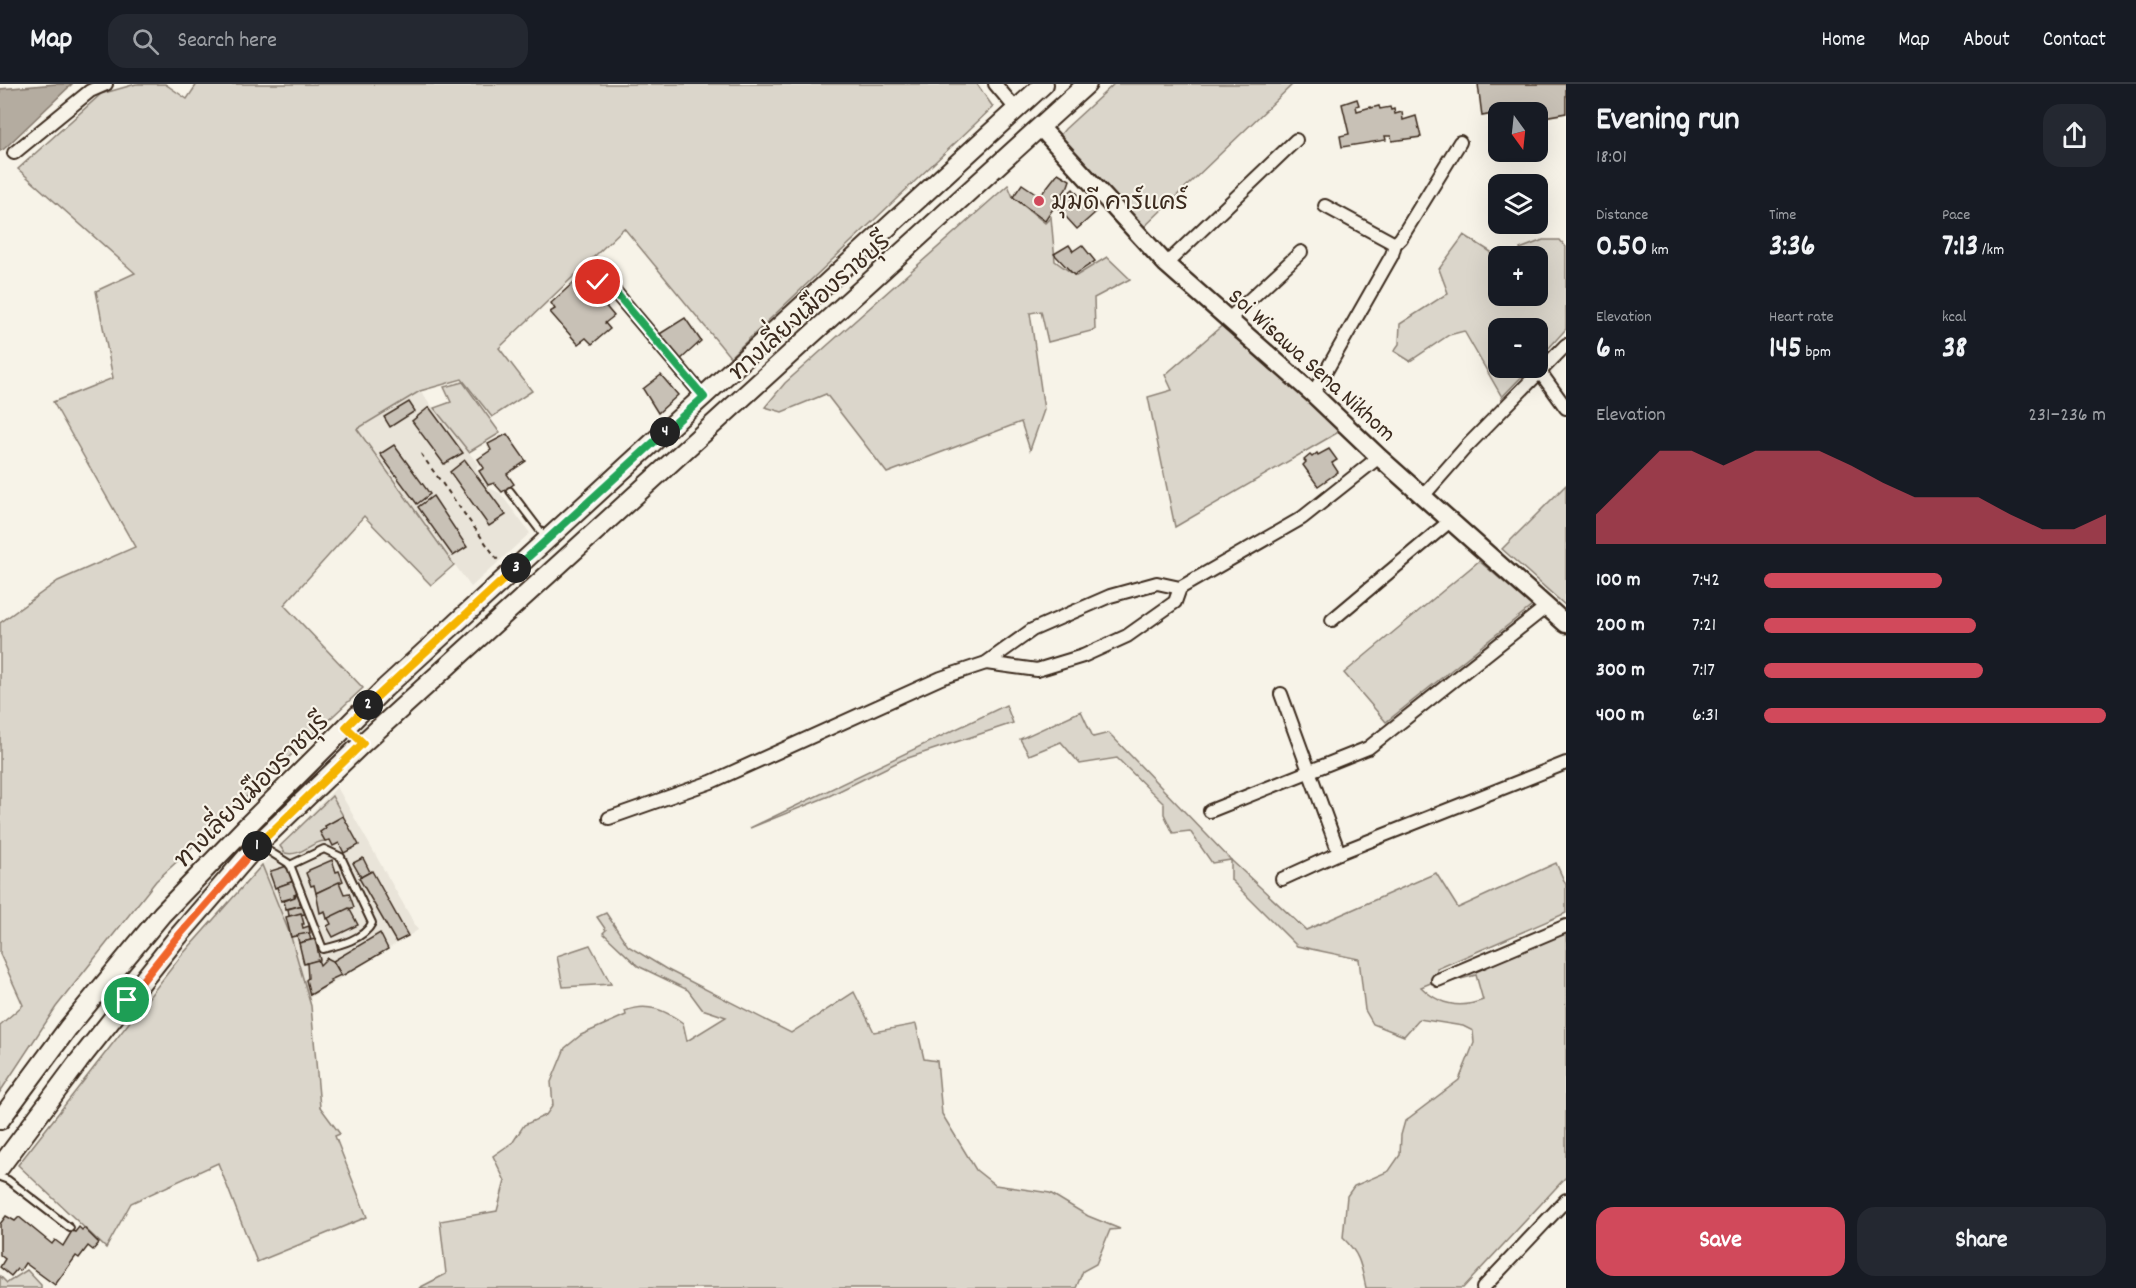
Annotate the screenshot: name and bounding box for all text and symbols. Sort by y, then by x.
search box [108,14,528,68]
text: Map [30,21,72,61]
icon: search [129,25,162,58]
text: Search here [177,26,277,57]
text: Home [1821,26,1865,56]
text: Map [1898,26,1930,56]
text: About [1963,26,2010,56]
text: Contact [2043,26,2106,56]
text: Evening run [1596,98,1740,145]
north arrow [1488,102,1548,162]
map controls [1488,102,1548,378]
button: share [2043,104,2106,167]
text: 18:01 [1596,144,1627,172]
button: layers [1488,174,1548,234]
place label: มุมดี คาร์แคร์ [1051,185,1188,221]
marker: มุมดี คาร์แคร์ [1032,194,1046,208]
text: Distance [1596,204,1648,227]
text: Time [1769,204,1796,227]
text: Pace [1942,204,1970,227]
street label: ทางเลี่ยงเมืองราชบุรี [717,220,899,390]
text: 0.50 [1596,227,1648,270]
text: 3:36 [1769,227,1815,270]
text: 7:13 [1942,227,1978,270]
text: km [1648,239,1669,262]
text: /km [1978,239,2004,262]
button: + [1488,246,1548,306]
pin [572,256,623,307]
icon: check [581,265,614,298]
street label: Soi Wisawa Sena Nikhom [1219,281,1403,451]
text: Elevation [1596,306,1652,329]
text: Heart rate [1769,306,1834,329]
text: kcal [1942,306,1966,329]
button: − [1488,318,1548,378]
text: 6 [1596,329,1611,372]
text: 145 [1769,329,1802,372]
text: 38 [1942,329,1967,372]
text: m [1611,341,1625,364]
text: bpm [1802,341,1831,364]
text: Elevation [1596,402,1666,430]
text: 231–236 m [2028,402,2106,430]
pin: 4 [650,417,680,447]
text: 4 [662,420,668,443]
pin: 3 [501,553,531,583]
text: 3 [512,556,520,579]
text: 100 m [1596,567,1641,595]
text: 7:42 [1692,567,1720,595]
text: 200 m [1596,612,1645,640]
text: 7:21 [1692,612,1716,640]
text: 300 m [1596,657,1645,685]
text: 7:17 [1692,657,1715,685]
pin: 2 [353,690,383,720]
text: 2 [365,693,372,716]
street label: ทางเลี่ยงเมืองราชบุรี [162,701,338,877]
text: 400 m [1596,702,1644,730]
text: 6:31 [1692,702,1718,730]
pin: 1 [242,831,272,861]
text: 1 [255,834,259,857]
pin [101,974,152,1025]
icon: arrive [110,983,143,1016]
button: Save [1596,1207,1845,1276]
button: Share [1857,1207,2106,1276]

